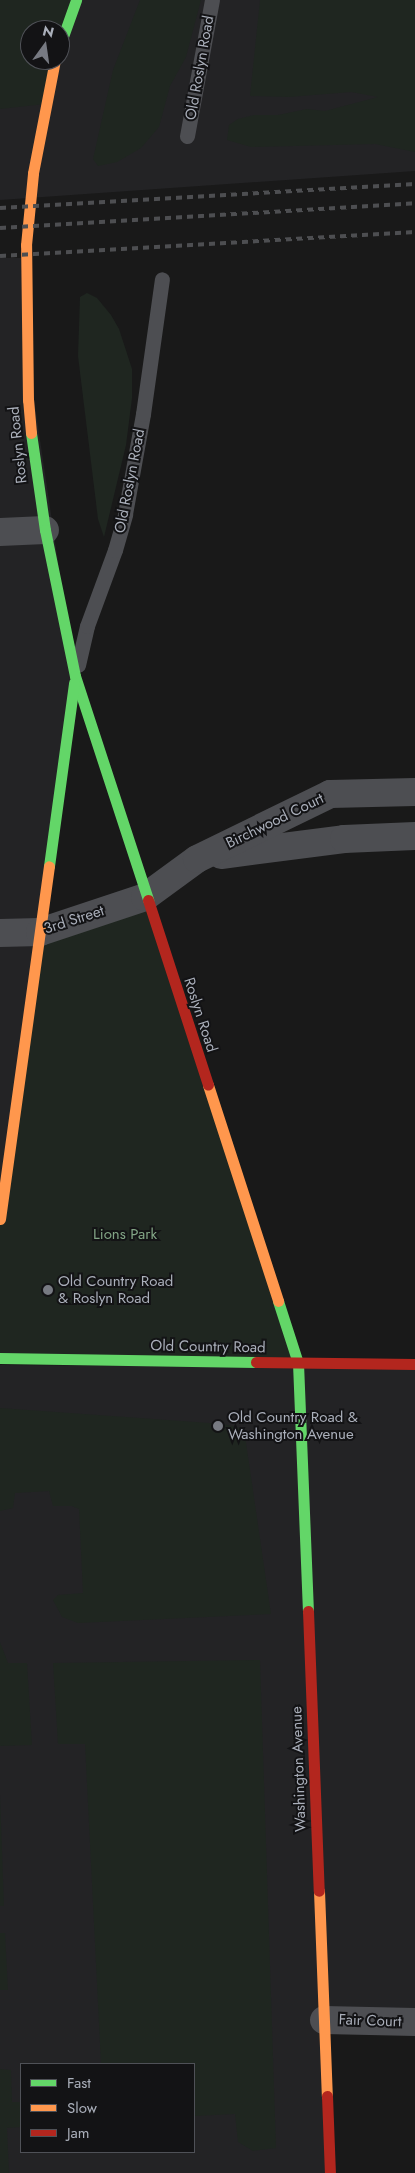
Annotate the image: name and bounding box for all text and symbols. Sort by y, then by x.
street label: Old Roslyn Road [182,14,218,122]
north arrow [20,20,70,70]
text: N [41,20,56,42]
street label: Roslyn Road [5,406,31,484]
street label: Old Roslyn Road [111,427,149,535]
street label: Birchwood Court [223,790,327,852]
street label: 3rd Street [42,902,106,938]
street label: Roslyn Road [179,975,221,1055]
park label: Lions Park [93,1226,157,1244]
place label: Old Country Road & Roslyn Road [58,1272,173,1307]
marker: Old Country Road & Roslyn Road [42,1284,54,1296]
street label: Old Country Road [150,1337,266,1357]
place label: Old Country Road & Washington Avenue [228,1408,358,1443]
marker: Old Country Road & Washington Avenue [212,1420,224,1432]
street label: Washington Avenue [288,1706,310,1832]
street label: Fair Court [338,2011,402,2031]
legend [20,2063,195,2153]
text: Fast [67,2072,91,2094]
text: Slow [67,2097,97,2119]
text: Jam [67,2122,90,2144]

